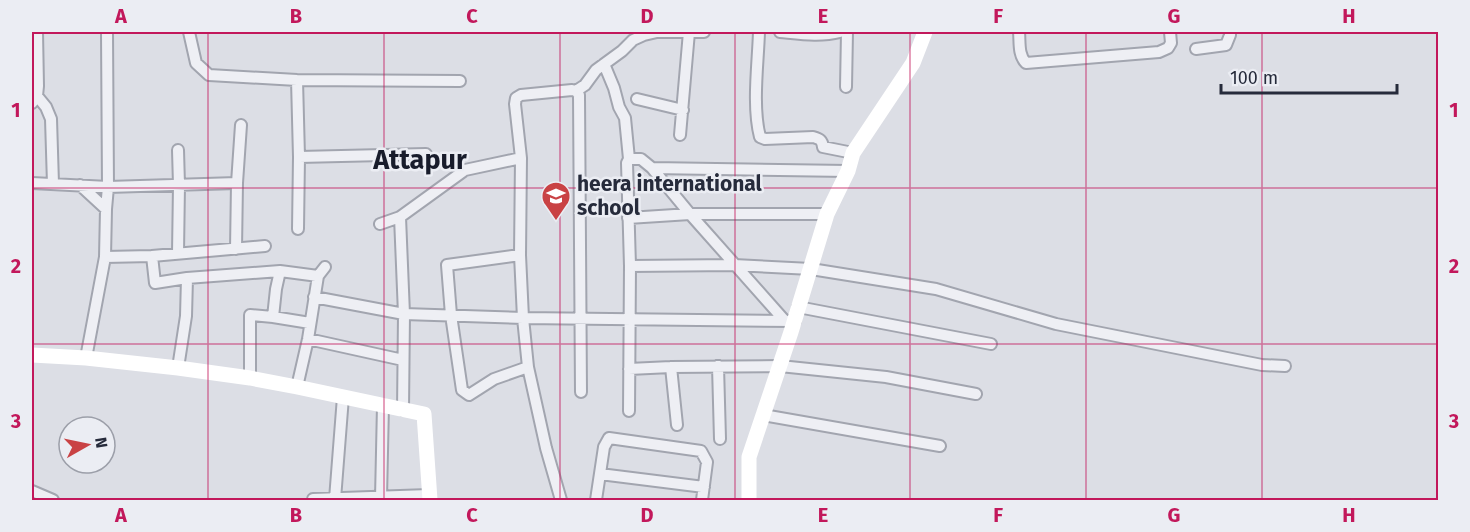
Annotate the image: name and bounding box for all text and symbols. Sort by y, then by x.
text: A [114,4,128,28]
text: B [290,4,302,28]
text: C [466,4,478,28]
text: D [640,4,654,28]
text: E [818,4,828,28]
text: F [993,4,1003,28]
text: G [1168,4,1180,28]
text: H [1342,4,1356,28]
scale bar [1221,57,1396,95]
text: 100 m [1230,67,1278,89]
text: 1 [11,98,21,122]
text: 1 [1449,98,1459,122]
district label: Attapur [372,144,467,176]
place label: heera international school [577,171,763,221]
school or university icon: heera international school [540,180,572,222]
text: 2 [11,254,21,278]
text: 2 [1449,254,1459,278]
text: 3 [10,409,21,433]
text: 3 [1448,409,1459,433]
north arrow [57,415,117,475]
text: N [91,436,112,449]
text: A [114,503,128,527]
text: B [290,503,302,527]
text: C [466,503,478,527]
text: D [640,503,654,527]
text: E [818,503,828,527]
text: F [993,503,1003,527]
text: G [1168,503,1180,527]
text: H [1342,503,1356,527]

